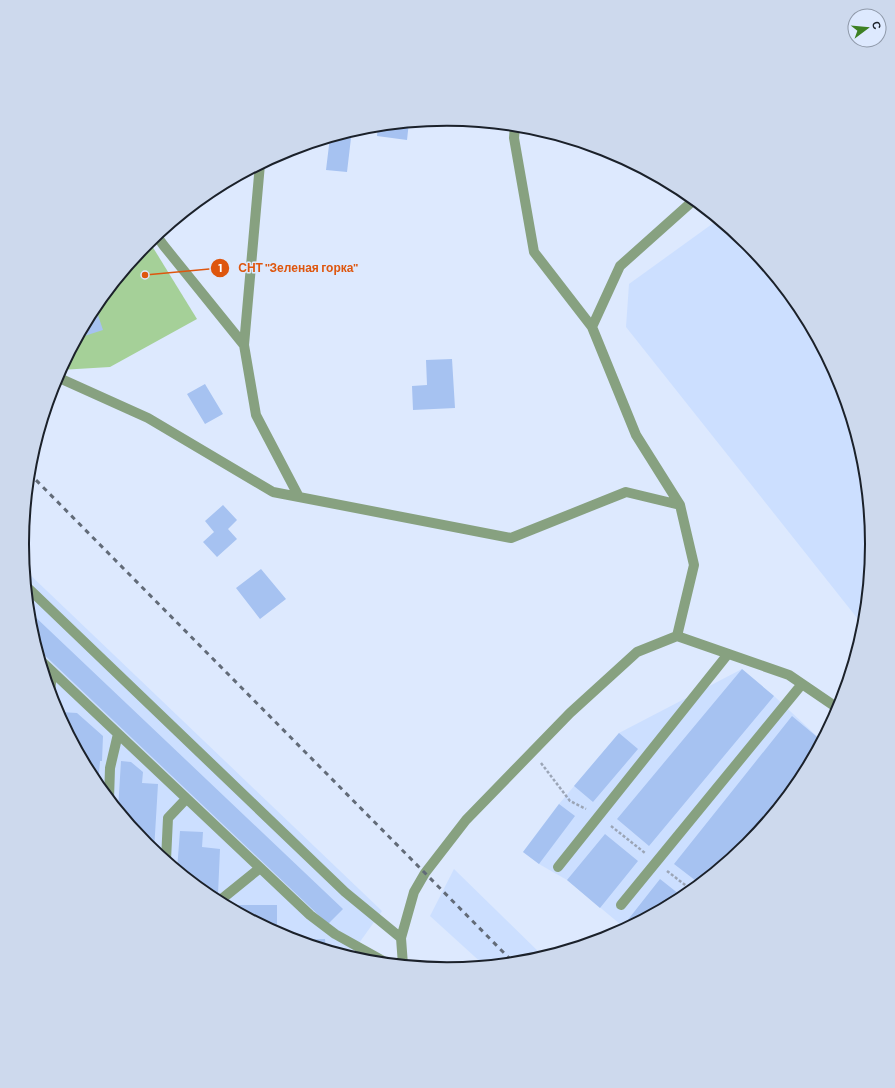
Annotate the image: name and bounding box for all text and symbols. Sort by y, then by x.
north arrow [847,8,887,48]
text: С [870,19,884,31]
callout: СНТ "Зеленая горка" [210,256,365,280]
text: 1 [218,260,222,274]
text: СНТ "Зеленая горка" [238,260,358,275]

